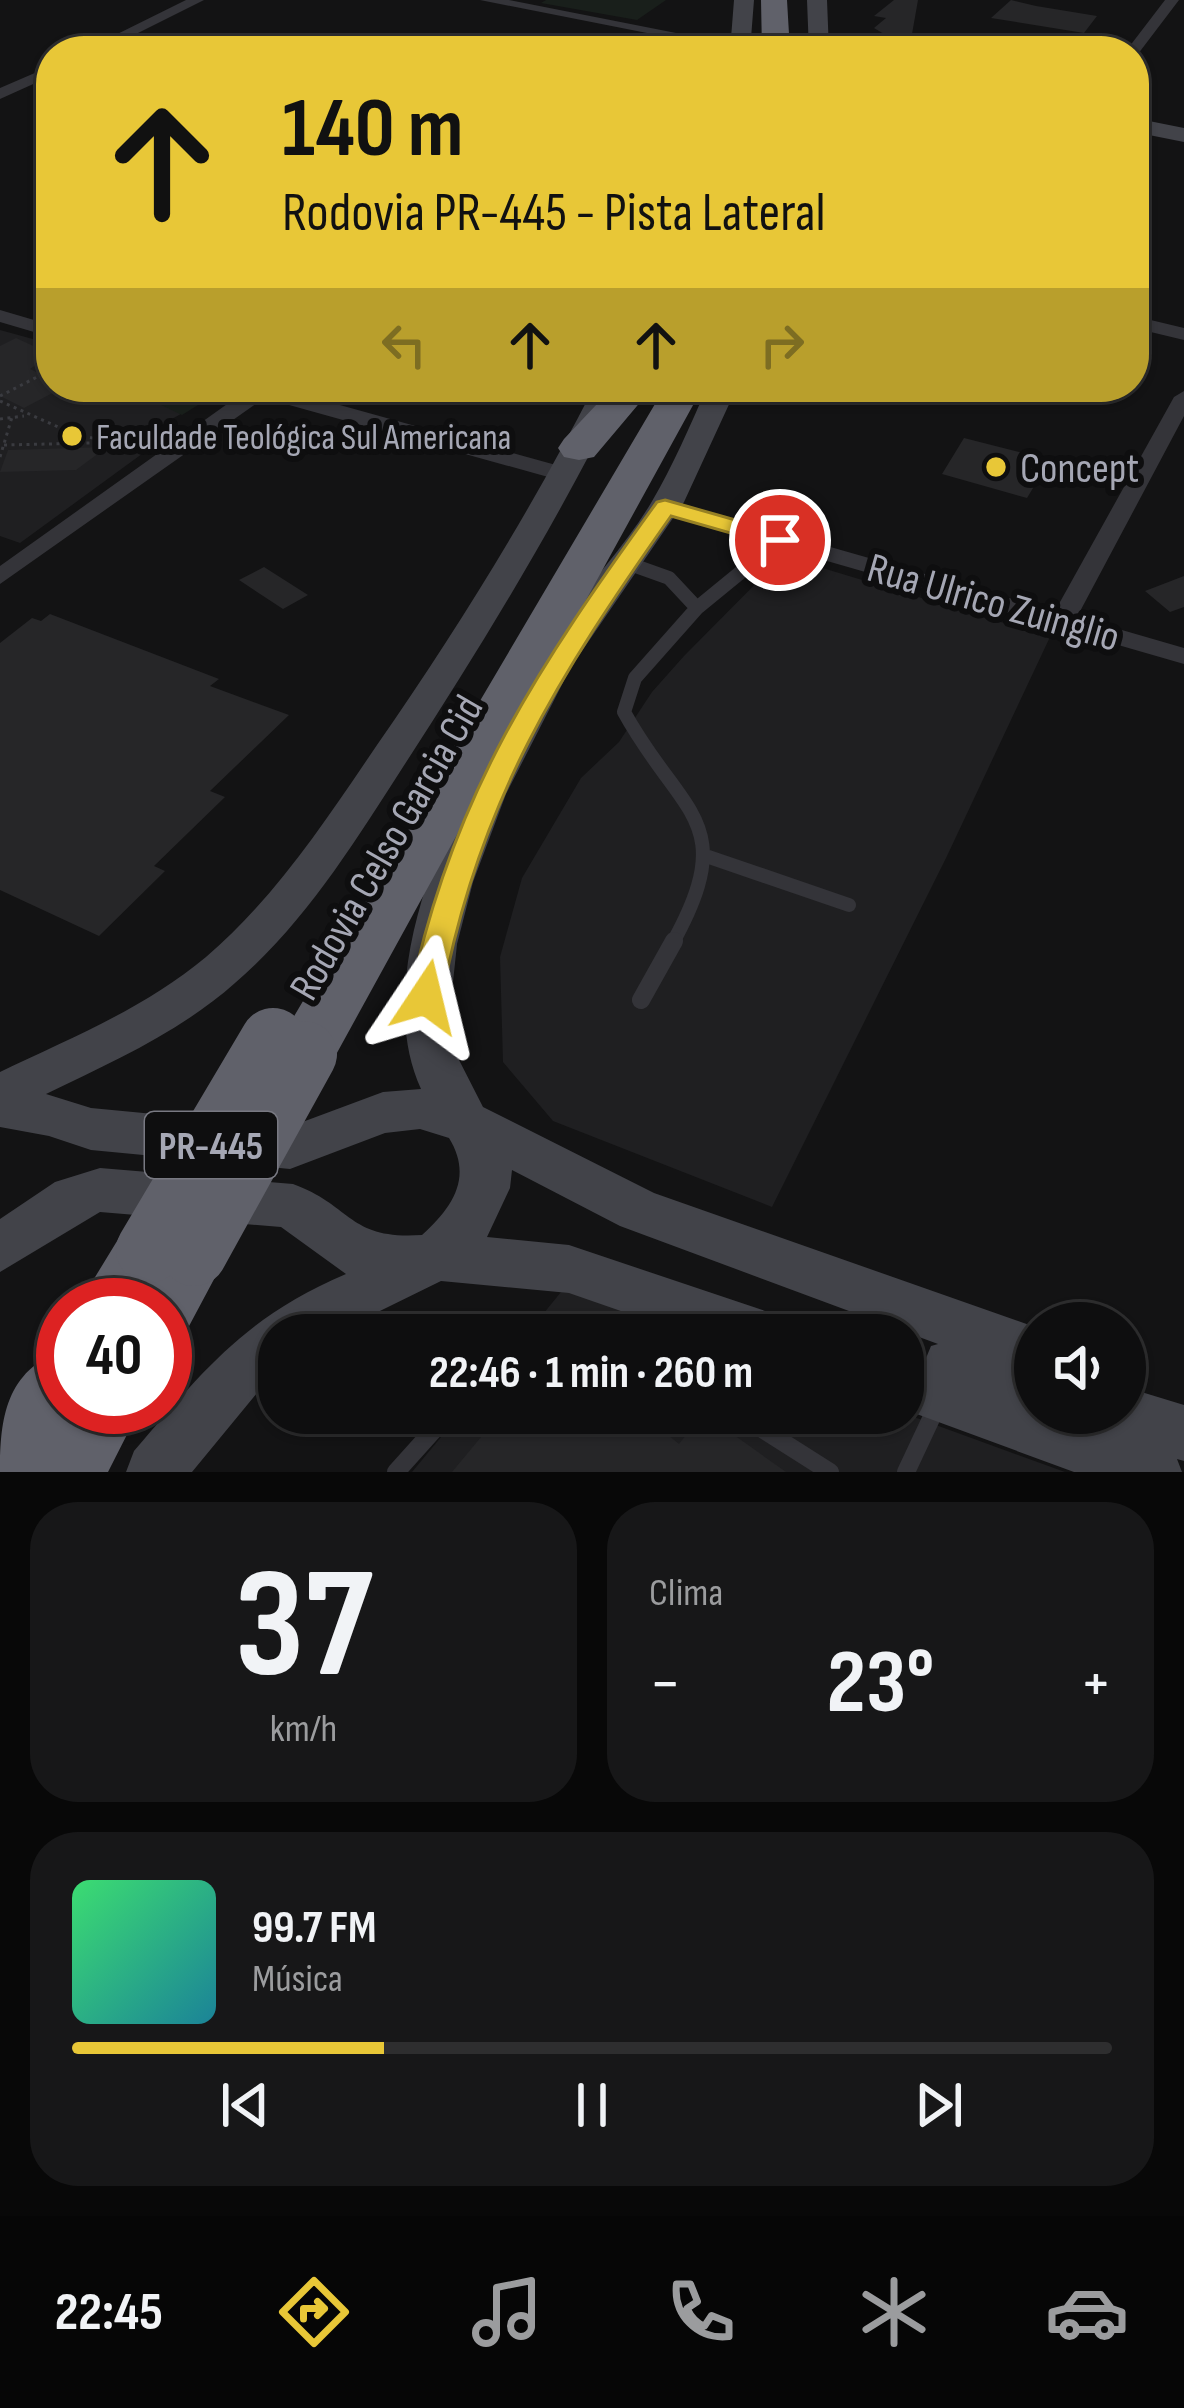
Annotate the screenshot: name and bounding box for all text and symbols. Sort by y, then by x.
text: 140 m [282,79,463,180]
icon: ahead [84,84,240,240]
text: Rodovia PR-445 - Pista Lateral [282,181,826,246]
icon: left [371,312,437,378]
icon: ahead [497,312,563,378]
icon: ahead [623,312,689,378]
icon: right [749,312,815,378]
place label: Faculdade Teológica Sul Americana [96,417,511,460]
marker: Faculdade Teológica Sul Americana [59,423,85,449]
place label: Concept [1020,444,1139,495]
marker: Concept [983,454,1009,480]
pin [729,489,831,591]
icon: arrive [747,507,813,573]
street label: Rua Ulrico Zuinglio [861,543,1125,664]
street label: Rodovia Celso Garcia Cid [279,687,495,1010]
position arrow [363,934,489,1060]
road number: PR-445 [145,1112,277,1178]
speed limit sign: 40 [36,1278,192,1434]
map controls [1014,1302,1146,1434]
button: sound [1014,1302,1146,1434]
text: 22:46 · 1 min · 260 m [429,1346,753,1401]
text: 37 [235,1534,372,1721]
text: Clima [649,1570,723,1617]
text: 23° [826,1630,935,1738]
text: − [649,1645,681,1724]
text: + [1080,1645,1112,1724]
text: km/h [270,1706,337,1753]
text: 99.7 FM [252,1901,376,1956]
text: Música [252,1956,343,2003]
icon: previous [212,2072,278,2138]
icon: pause [559,2072,625,2138]
icon: next [906,2072,972,2138]
icon: directions [272,2270,356,2354]
icon: music [465,2270,549,2354]
icon: phone [659,2270,743,2354]
icon: climate [852,2270,936,2354]
icon: car [1045,2270,1129,2354]
text: 22:45 [55,2280,163,2345]

